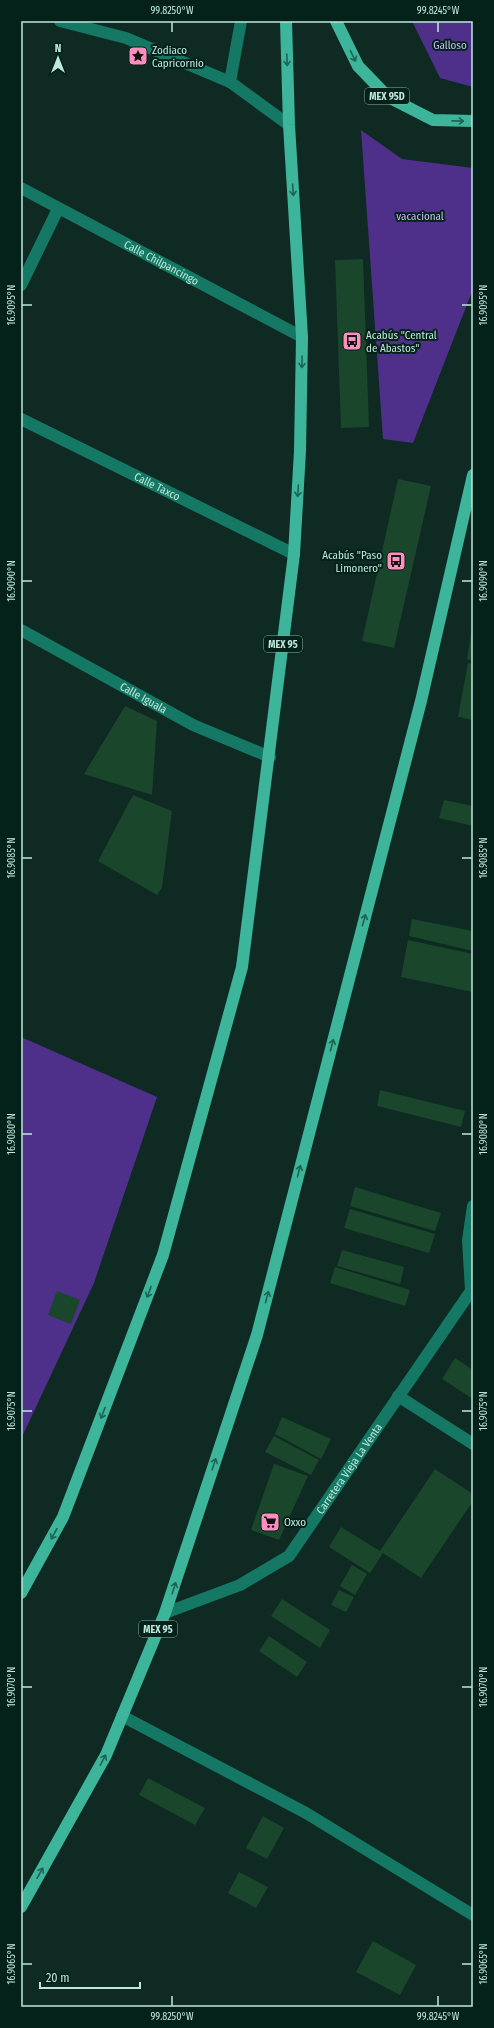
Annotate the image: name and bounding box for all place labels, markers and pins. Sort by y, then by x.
place label: Zodiaco Capricornio [152,44,204,70]
place icon: Zodiaco Capricornio [127,45,149,67]
place label: Acabús "Central de Abastos" [366,329,437,355]
bus stop icon: Acabús "Central de Abastos" [341,330,363,352]
place label: Acabús "Paso Limonero" [322,549,382,575]
bus stop icon: Acabús "Paso Limonero" [385,550,407,572]
supermarket icon: Oxxo [259,1511,281,1533]
place label: Oxxo [284,1516,306,1529]

